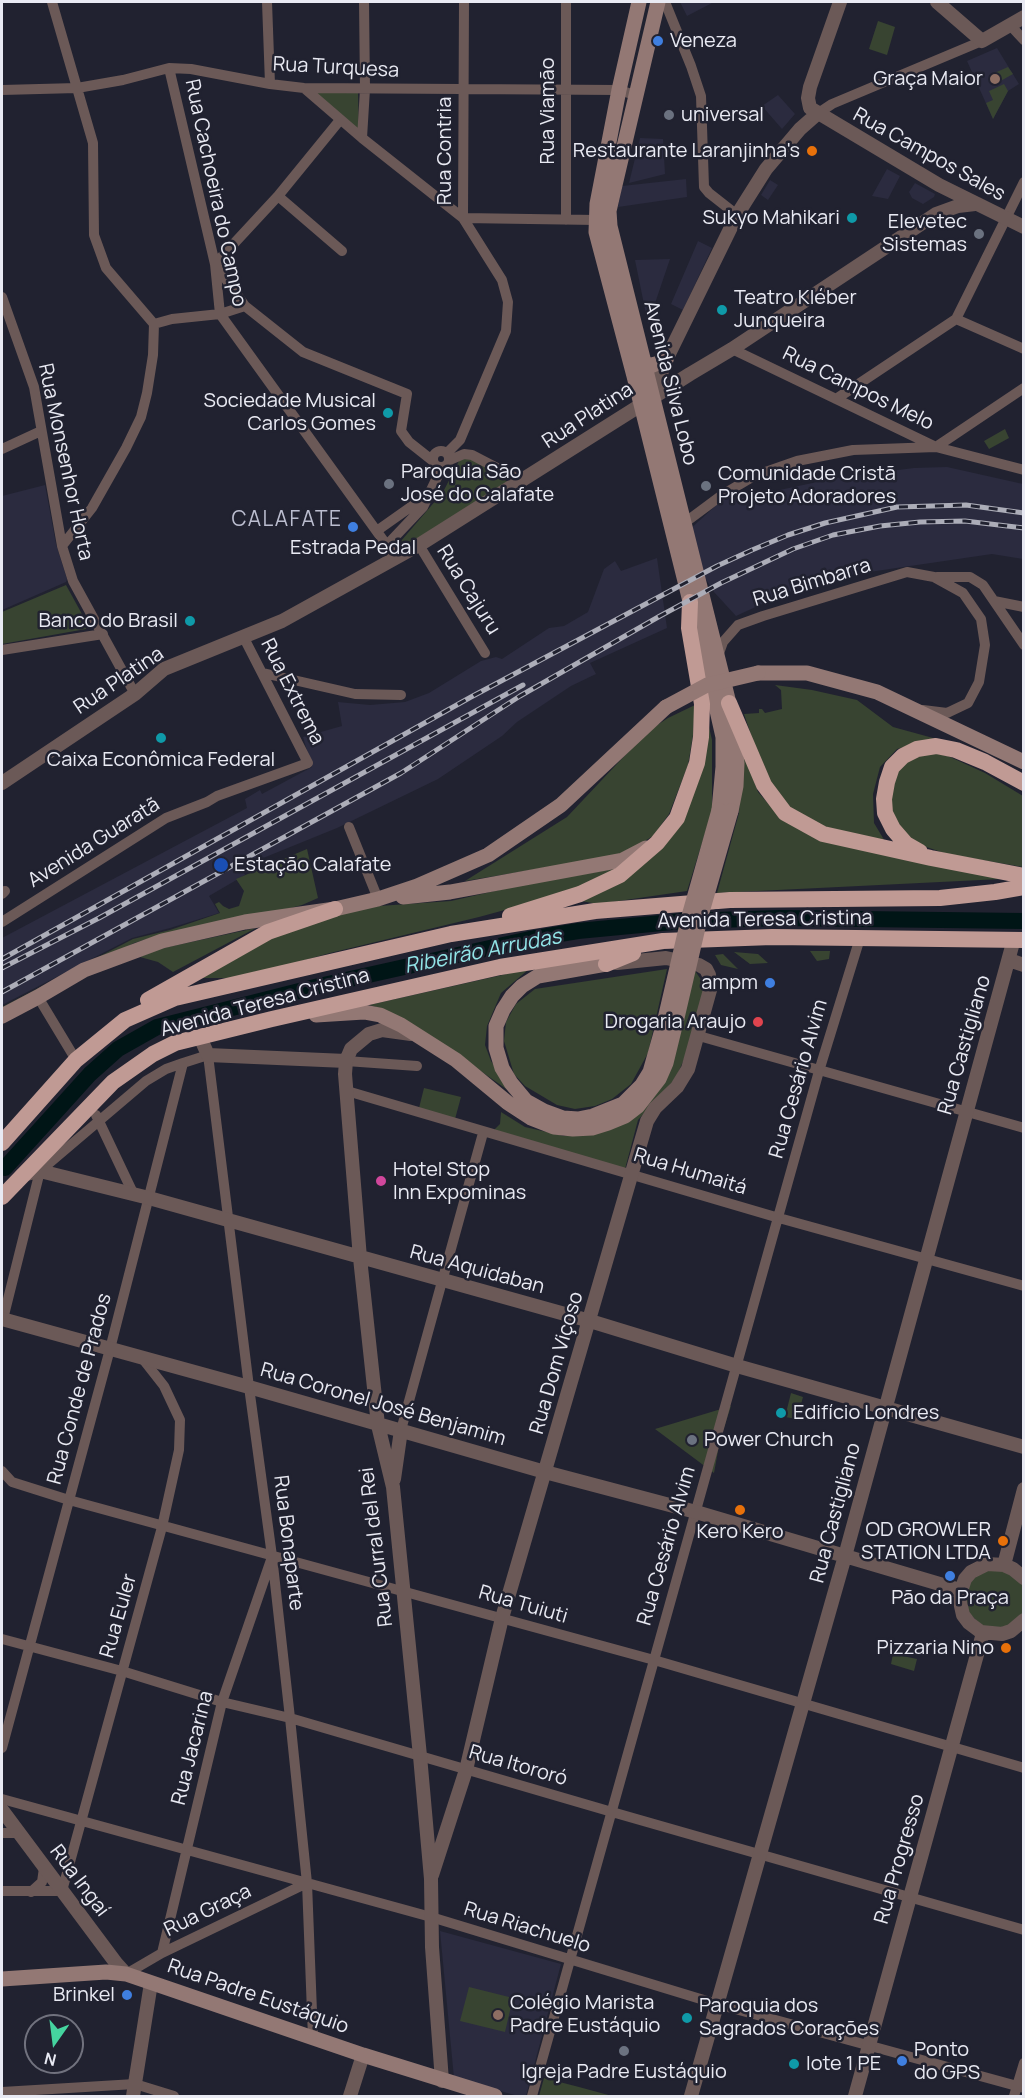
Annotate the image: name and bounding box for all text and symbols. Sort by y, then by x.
place label: Veneza [670,29,737,53]
marker: Veneza [651,34,665,48]
street label: Rua Turquesa [272,53,400,83]
street label: Rua Viamão [536,58,560,164]
place label: Graça Maior [873,67,983,91]
marker: Graça Maior [988,72,1002,86]
street label: Rua Cachoeira do Campo [179,77,251,309]
street label: Rua Contria [433,97,457,205]
place label: universal [681,103,764,127]
street label: Rua Campos Sales [849,103,1009,207]
marker: universal [662,108,676,122]
place label: Restaurante Laranjinha's [573,139,800,163]
marker: Restaurante Laranjinha's [805,144,819,158]
place label: Sukyo Mahikari [703,206,840,230]
place label: Elevetec Sistemas [882,210,967,257]
marker: Sukyo Mahikari [845,211,859,225]
marker: Elevetec Sistemas [972,227,986,241]
place label: Teatro Kléber Junqueira [734,286,857,333]
street label: Avenida Silva Lobo [638,298,702,468]
marker: Teatro Kléber Junqueira [715,303,729,317]
street label: Rua Campos Melo [779,342,937,436]
street label: Rua Monsenhor Horta [32,361,98,563]
street label: Rua Platina [538,378,638,454]
place label: Sociedade Musical Carlos Gomes [204,389,376,436]
marker: Sociedade Musical Carlos Gomes [381,406,395,420]
place label: Paroquia São José do Calafate [401,460,554,507]
place label: Comunidade Cristã Projeto Adoradores [718,462,896,509]
marker: Paroquia São José do Calafate [382,477,396,491]
marker: Comunidade Cristã Projeto Adoradores [699,479,713,493]
district label: CALAFATE [232,507,342,533]
marker: Estrada Pedal [346,520,360,534]
place label: Estrada Pedal [290,536,416,560]
street label: Rua Cajuru [431,541,505,639]
street label: Rua Bimbarra [750,554,874,612]
place label: Banco do Brasil [39,609,178,633]
marker: Banco do Brasil [183,614,197,628]
street label: Rua Extrema [255,635,329,749]
street label: Rua Platina [70,642,168,720]
marker: Caixa Econômica Federal [154,731,168,745]
place label: Caixa Econômica Federal [47,748,275,772]
street label: Avenida Guaratã [24,793,164,893]
place label: Estação Calafate [234,853,391,877]
marker: Estação Calafate [212,856,230,874]
street label: Avenida Teresa Cristina [657,906,873,934]
water label: Ribeirão Arrudas [402,924,564,980]
street label: Avenida Teresa Cristina [158,964,372,1042]
place label: ampm [701,971,758,995]
street label: Rua Castigliano [934,972,996,1118]
marker: ampm [763,976,777,990]
street label: Rua Cesário Alvim [765,997,833,1161]
place label: Drogaria Araujo [604,1010,746,1034]
marker: Drogaria Araujo [751,1015,765,1029]
street label: Rua Humaitá [631,1143,749,1201]
place label: Hotel Stop Inn Expominas [393,1158,526,1205]
marker: Hotel Stop Inn Expominas [374,1174,388,1188]
street label: Rua Aquidaban [407,1240,547,1300]
street label: Rua Dom Viçoso [525,1289,589,1437]
street label: Rua Conde de Prados [43,1291,117,1487]
street label: Rua Coronel José Benjamim [258,1358,508,1452]
place label: Edifício Londres [793,1401,939,1425]
marker: Edifício Londres [774,1406,788,1420]
place label: Power Church [704,1428,833,1452]
marker: Power Church [685,1433,699,1447]
street label: Rua Castigliano [806,1440,866,1586]
street label: Rua Cesário Alvim [633,1464,701,1628]
street label: Rua Curral del Rei [355,1466,399,1628]
street label: Rua Bonaparte [268,1474,308,1612]
marker: Kero Kero [733,1503,747,1517]
place label: OD GROWLER STATION LTDA [861,1518,991,1565]
place label: Kero Kero [696,1520,784,1544]
marker: OD GROWLER STATION LTDA [996,1534,1010,1548]
marker: Pão da Praça [943,1569,957,1583]
street label: Rua Euler [96,1571,142,1661]
street label: Rua Tuiuti [476,1581,570,1629]
place label: Pão da Praça [891,1586,1009,1610]
place label: Pizzaria Nino [877,1636,994,1660]
marker: Pizzaria Nino [999,1641,1013,1655]
street label: Rua Jacarina [167,1688,219,1808]
street label: Rua Itororó [466,1740,570,1792]
street label: Rua Progresso [870,1791,930,1927]
street label: Rua Ingaí [44,1840,114,1922]
street label: Rua Graça [161,1880,255,1942]
street label: Rua Riachuelo [461,1897,593,1959]
street label: Rua Padre Eustáquio [164,1955,352,2039]
place label: Brinkel [53,1983,115,2007]
marker: Brinkel [120,1988,134,2002]
place label: Colégio Marista Padre Eustáquio [510,1991,660,2038]
place label: Paroquia dos Sagrados Corações [699,1994,879,2041]
marker: Colégio Marista Padre Eustáquio [491,2008,505,2022]
marker: Paroquia dos Sagrados Corações [680,2011,694,2025]
north arrow [24,2014,84,2074]
place label: Ponto do GPS [914,2038,980,2085]
marker: Igreja Padre Eustáquio [617,2044,631,2058]
text: N [42,2047,58,2072]
place label: lote 1 PE [806,2052,881,2076]
marker: Ponto do GPS [895,2054,909,2068]
marker: lote 1 PE [787,2057,801,2071]
place label: Igreja Padre Eustáquio [521,2060,727,2084]

